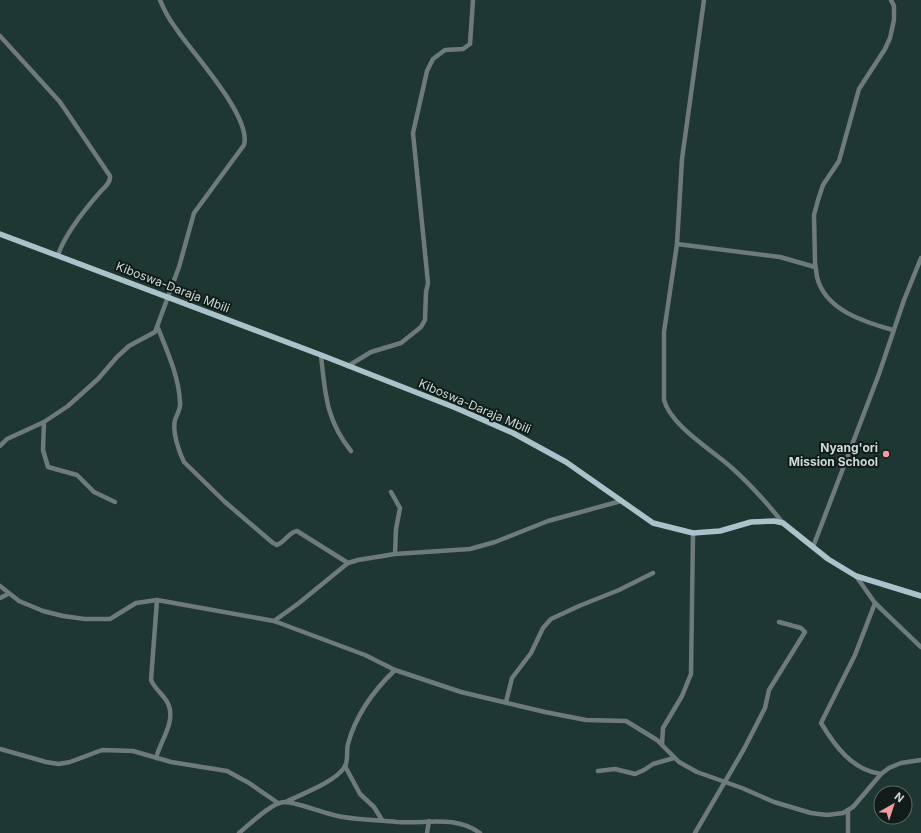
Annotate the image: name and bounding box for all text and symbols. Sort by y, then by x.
street label: Kiboswa-Daraja Mbili [114,258,232,316]
street label: Kiboswa-Daraja Mbili [417,376,534,437]
place label: Nyang'ori Mission School [789,440,878,469]
marker: Nyang'ori Mission School [881,449,891,459]
north arrow [873,785,913,825]
text: N [892,789,907,805]

